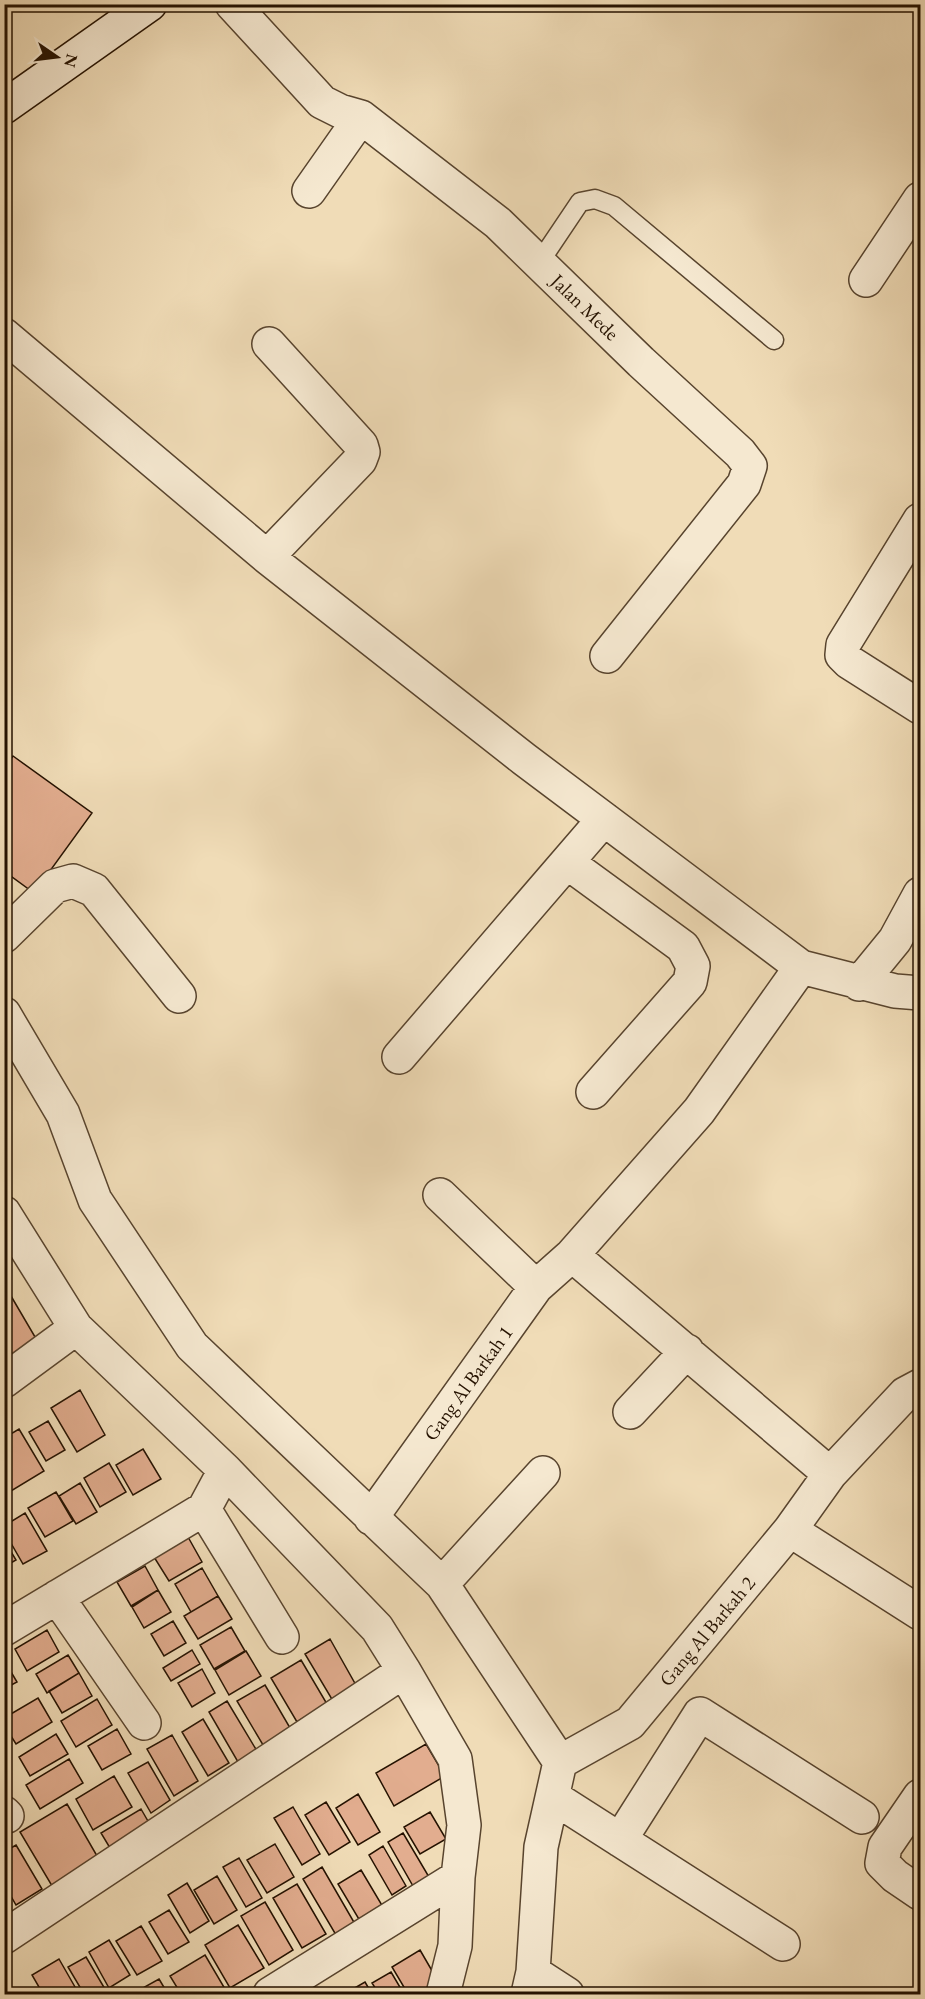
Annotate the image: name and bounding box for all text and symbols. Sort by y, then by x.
north arrow [27,27,87,87]
text: N [59,52,83,69]
street label: Jalan Mede [544,267,625,346]
street label: Gang Al Barkah 1 [417,1320,519,1446]
street label: Gang Al Barkah 2 [653,1570,761,1691]

